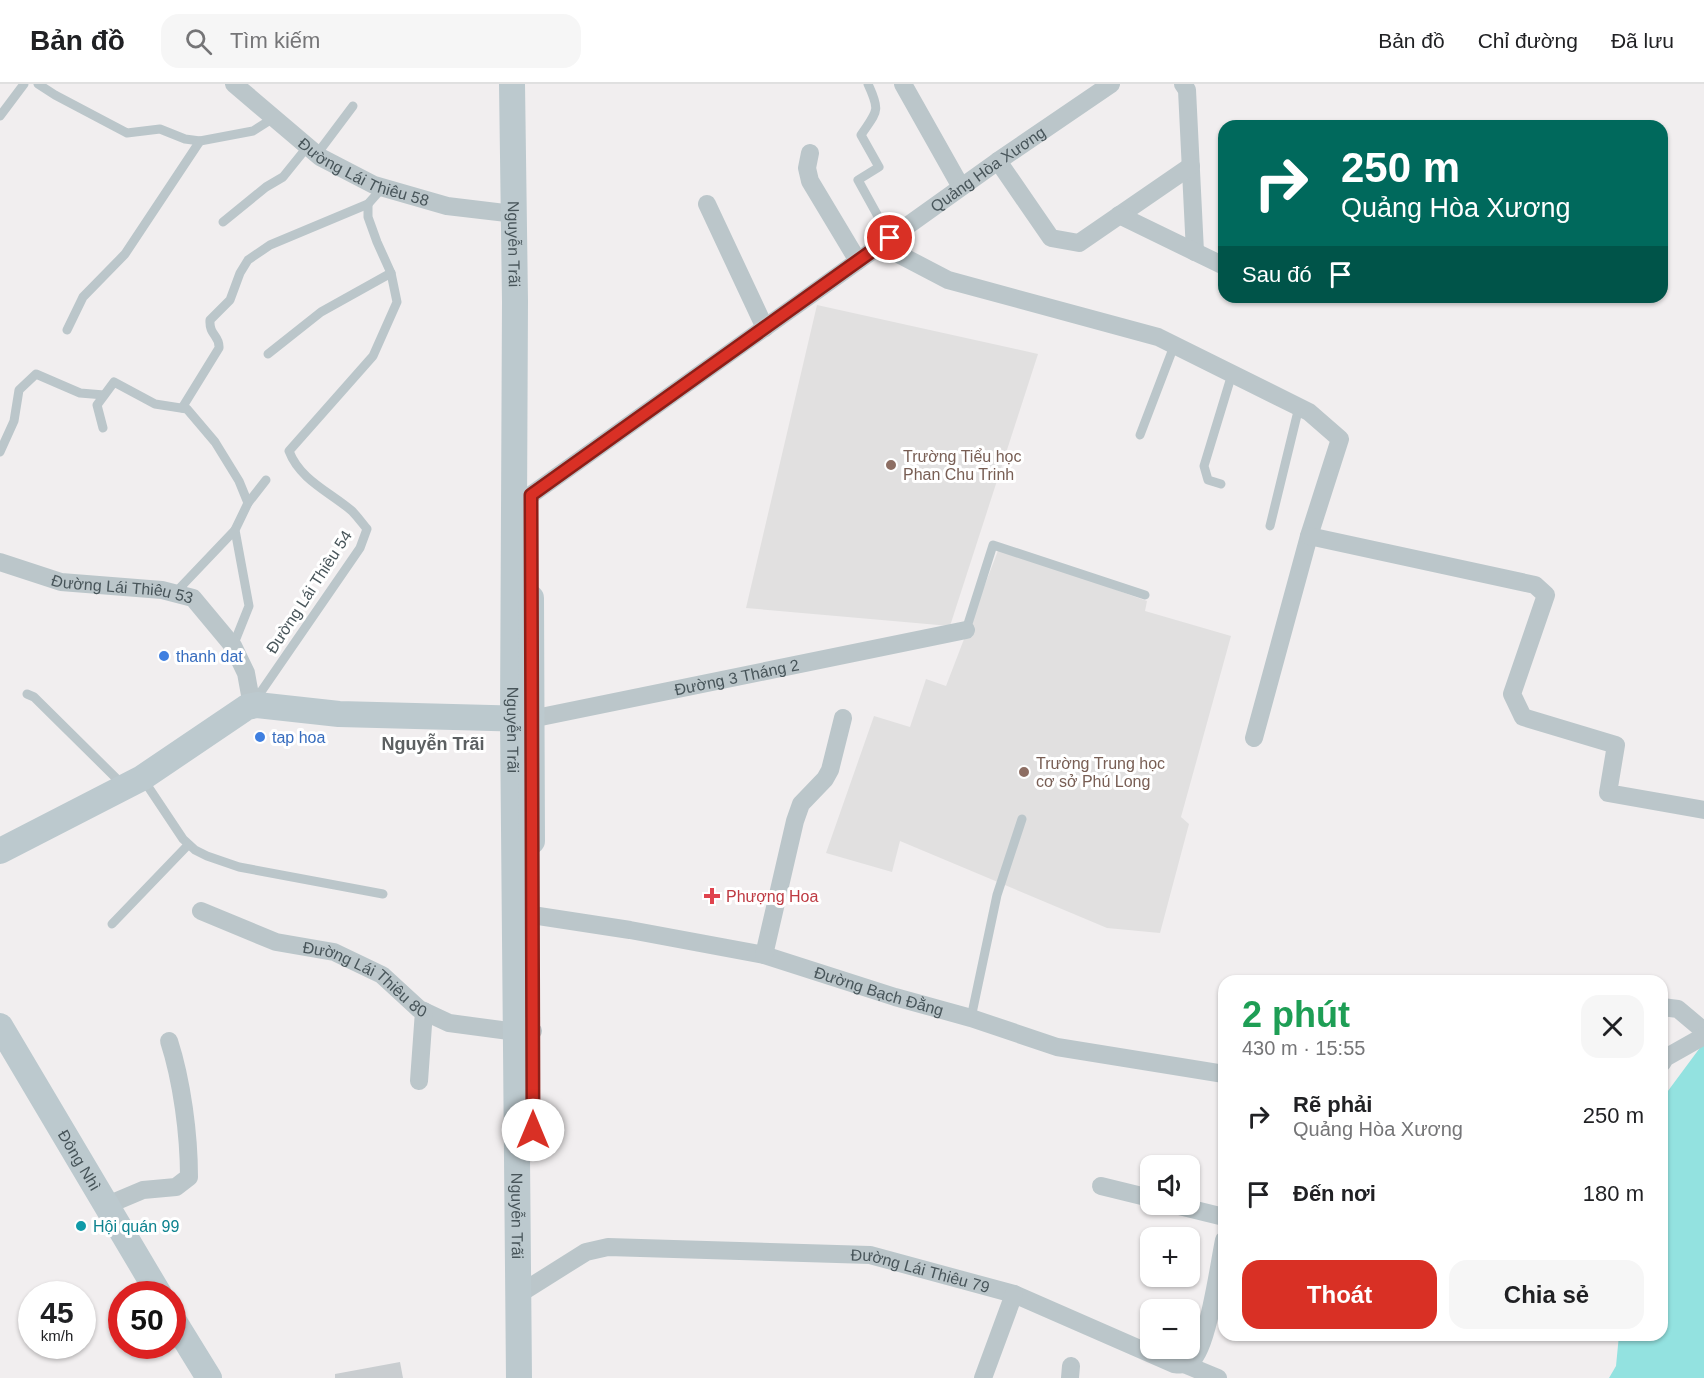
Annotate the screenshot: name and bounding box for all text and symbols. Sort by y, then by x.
search box [161,14,581,68]
text: Bản đồ [30,25,125,56]
icon: search [182,25,215,58]
text: Tìm kiếm [230,28,320,53]
text: Bản đồ [1378,29,1445,52]
text: Chỉ đường [1478,29,1578,52]
text: Đã lưu [1611,29,1674,52]
street label: Quảng Hòa Xương [927,123,1048,215]
street label: Đường Lái Thiêu 58 [295,134,431,209]
icon: right [1242,144,1320,222]
text: 250 m [1341,144,1460,191]
text: Quảng Hòa Xương [1341,193,1570,223]
street label: Nguyễn Trãi [505,201,524,287]
pin [864,212,915,263]
icon: arrive [873,221,906,254]
icon: arrive [1324,258,1357,291]
text: Sau đó [1242,262,1312,287]
place label: Trường Tiểu học Phan Chu Trinh [903,448,1021,483]
marker: Trường Tiểu học Phan Chu Trinh [884,458,898,472]
street label: Đường Lái Thiêu 54 [263,527,355,657]
street label: Đường Lái Thiêu 53 [49,571,195,606]
place label: thanh dat [176,648,243,665]
marker: thanh dat [157,649,171,663]
street label: Đường 3 Tháng 2 [673,656,801,698]
street label: Nguyễn Trãi [504,687,523,773]
place label: tap hoa [272,729,325,746]
marker: tap hoa [253,730,267,744]
district label: Nguyễn Trãi [381,733,485,754]
place label: Trường Trung học cơ sở Phú Long [1036,755,1165,790]
marker: Trường Trung học cơ sở Phú Long [1017,765,1031,779]
marker: Phượng Hoa [703,887,721,905]
place label: Phượng Hoa [726,888,818,905]
street label: Đường Lái Thiêu 80 [302,938,430,1020]
street label: Đường Bạch Đằng [812,963,946,1019]
text: 2 phút [1242,994,1350,1035]
button: close [1581,995,1644,1058]
text: 430 m · 15:55 [1242,1037,1365,1059]
text: Rẽ phải [1293,1092,1372,1117]
position arrow [501,1098,565,1162]
icon: right [1242,1100,1275,1133]
text: 250 m [1583,1103,1644,1128]
text: Quảng Hòa Xương [1293,1118,1463,1140]
street label: Đông Nhì [55,1127,104,1194]
map controls [1140,1155,1200,1359]
button: sound [1140,1155,1200,1215]
street label: Nguyễn Trãi [509,1173,527,1259]
icon: arrive [1242,1178,1275,1211]
text: Đến nơi [1293,1181,1376,1206]
text: 180 m [1583,1181,1644,1206]
place label: Hội quán 99 [93,1218,179,1235]
marker: Hội quán 99 [74,1219,88,1233]
button: + [1140,1227,1200,1287]
street label: Đường Lái Thiêu 79 [851,1246,992,1296]
button: Thoát [1242,1260,1437,1329]
button: Chia sẻ [1449,1260,1644,1329]
speed limit sign: 50 [108,1281,186,1359]
text: 45 [40,1296,74,1329]
button: − [1140,1299,1200,1359]
text: km/h [41,1327,73,1344]

